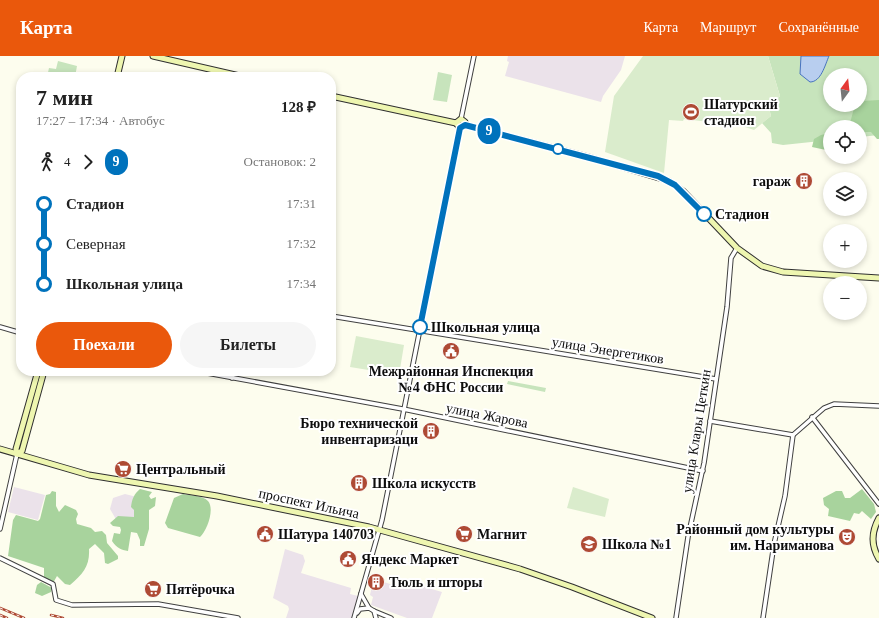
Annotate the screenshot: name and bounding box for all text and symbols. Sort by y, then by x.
text: Карта [20,17,72,38]
text: Карта [643,20,678,35]
text: Маршрут [700,20,756,35]
text: Сохранённые [778,20,859,35]
north arrow [823,68,867,112]
map controls [823,68,867,320]
text: 7 мин [36,85,93,110]
place label: Шатурский стадион [704,97,778,128]
text: 128 ₽ [281,99,316,115]
sports icon: Шатурский стадион [681,102,701,122]
text: 17:27 – 17:34 · Автобус [36,113,165,128]
line badge: 9 [476,118,502,144]
button: locate [823,120,867,164]
text: 9 [486,123,493,138]
unlabelled marker [552,143,564,155]
icon: walk [36,151,58,173]
icon: forward [77,151,99,173]
text: 4 [64,154,71,169]
text: 9 [113,154,120,169]
text: Остановок: 2 [244,154,316,169]
building icon: гараж [794,171,814,191]
button: layers [823,172,867,216]
place label: гараж [753,174,792,189]
text: Стадион [66,196,124,212]
text: 17:31 [286,196,316,211]
marker: Стадион [696,206,712,222]
place label: Стадион [715,207,769,222]
button: + [823,224,867,268]
text: Северная [66,236,126,252]
text: 17:32 [286,236,316,251]
text: Школьная улица [66,276,183,292]
text: 17:34 [286,276,316,291]
button: − [823,276,867,320]
marker: Школьная улица [412,319,428,335]
place label: Школьная улица [431,320,540,335]
button: Поехали [36,322,172,368]
button: Билеты [180,322,316,368]
street label: улица Энергетиков [551,334,665,367]
public building icon: Межрайонная Инспекция №4 ФНС России [441,341,461,361]
place label: Межрайонная Инспекция №4 ФНС России [369,364,534,395]
street label: улица Клары Цеткин [679,368,714,494]
street label: улица Жарова [445,400,530,431]
place label: Бюро технической инвентаризаци [300,416,418,447]
building icon: Бюро технической инвентаризаци [421,421,441,441]
supermarket icon: Центральный [113,459,133,479]
place label: Центральный [136,462,225,477]
building icon: Школа искусств [349,473,369,493]
place label: Школа искусств [372,476,476,491]
street label: проспект Ильича [257,486,361,522]
place label: Районный дом культуры им. Нариманова [676,522,834,553]
public building icon: Шатура 140703 [255,524,275,544]
supermarket icon: Магнит [454,524,474,544]
place label: Шатура 140703 [278,527,374,542]
place label: Магнит [477,527,527,542]
theatre icon: Районный дом культуры им. Нариманова [837,527,857,547]
school or university icon: Школа №1 [579,534,599,554]
place label: Школа №1 [602,537,672,552]
public building icon: Яндекс Маркет [338,549,358,569]
place label: Яндекс Маркет [361,552,459,567]
building icon: Тюль и шторы [366,572,386,592]
place label: Тюль и шторы [389,575,483,590]
supermarket icon: Пятёрочка [143,579,163,599]
place label: Пятёрочка [166,582,235,597]

